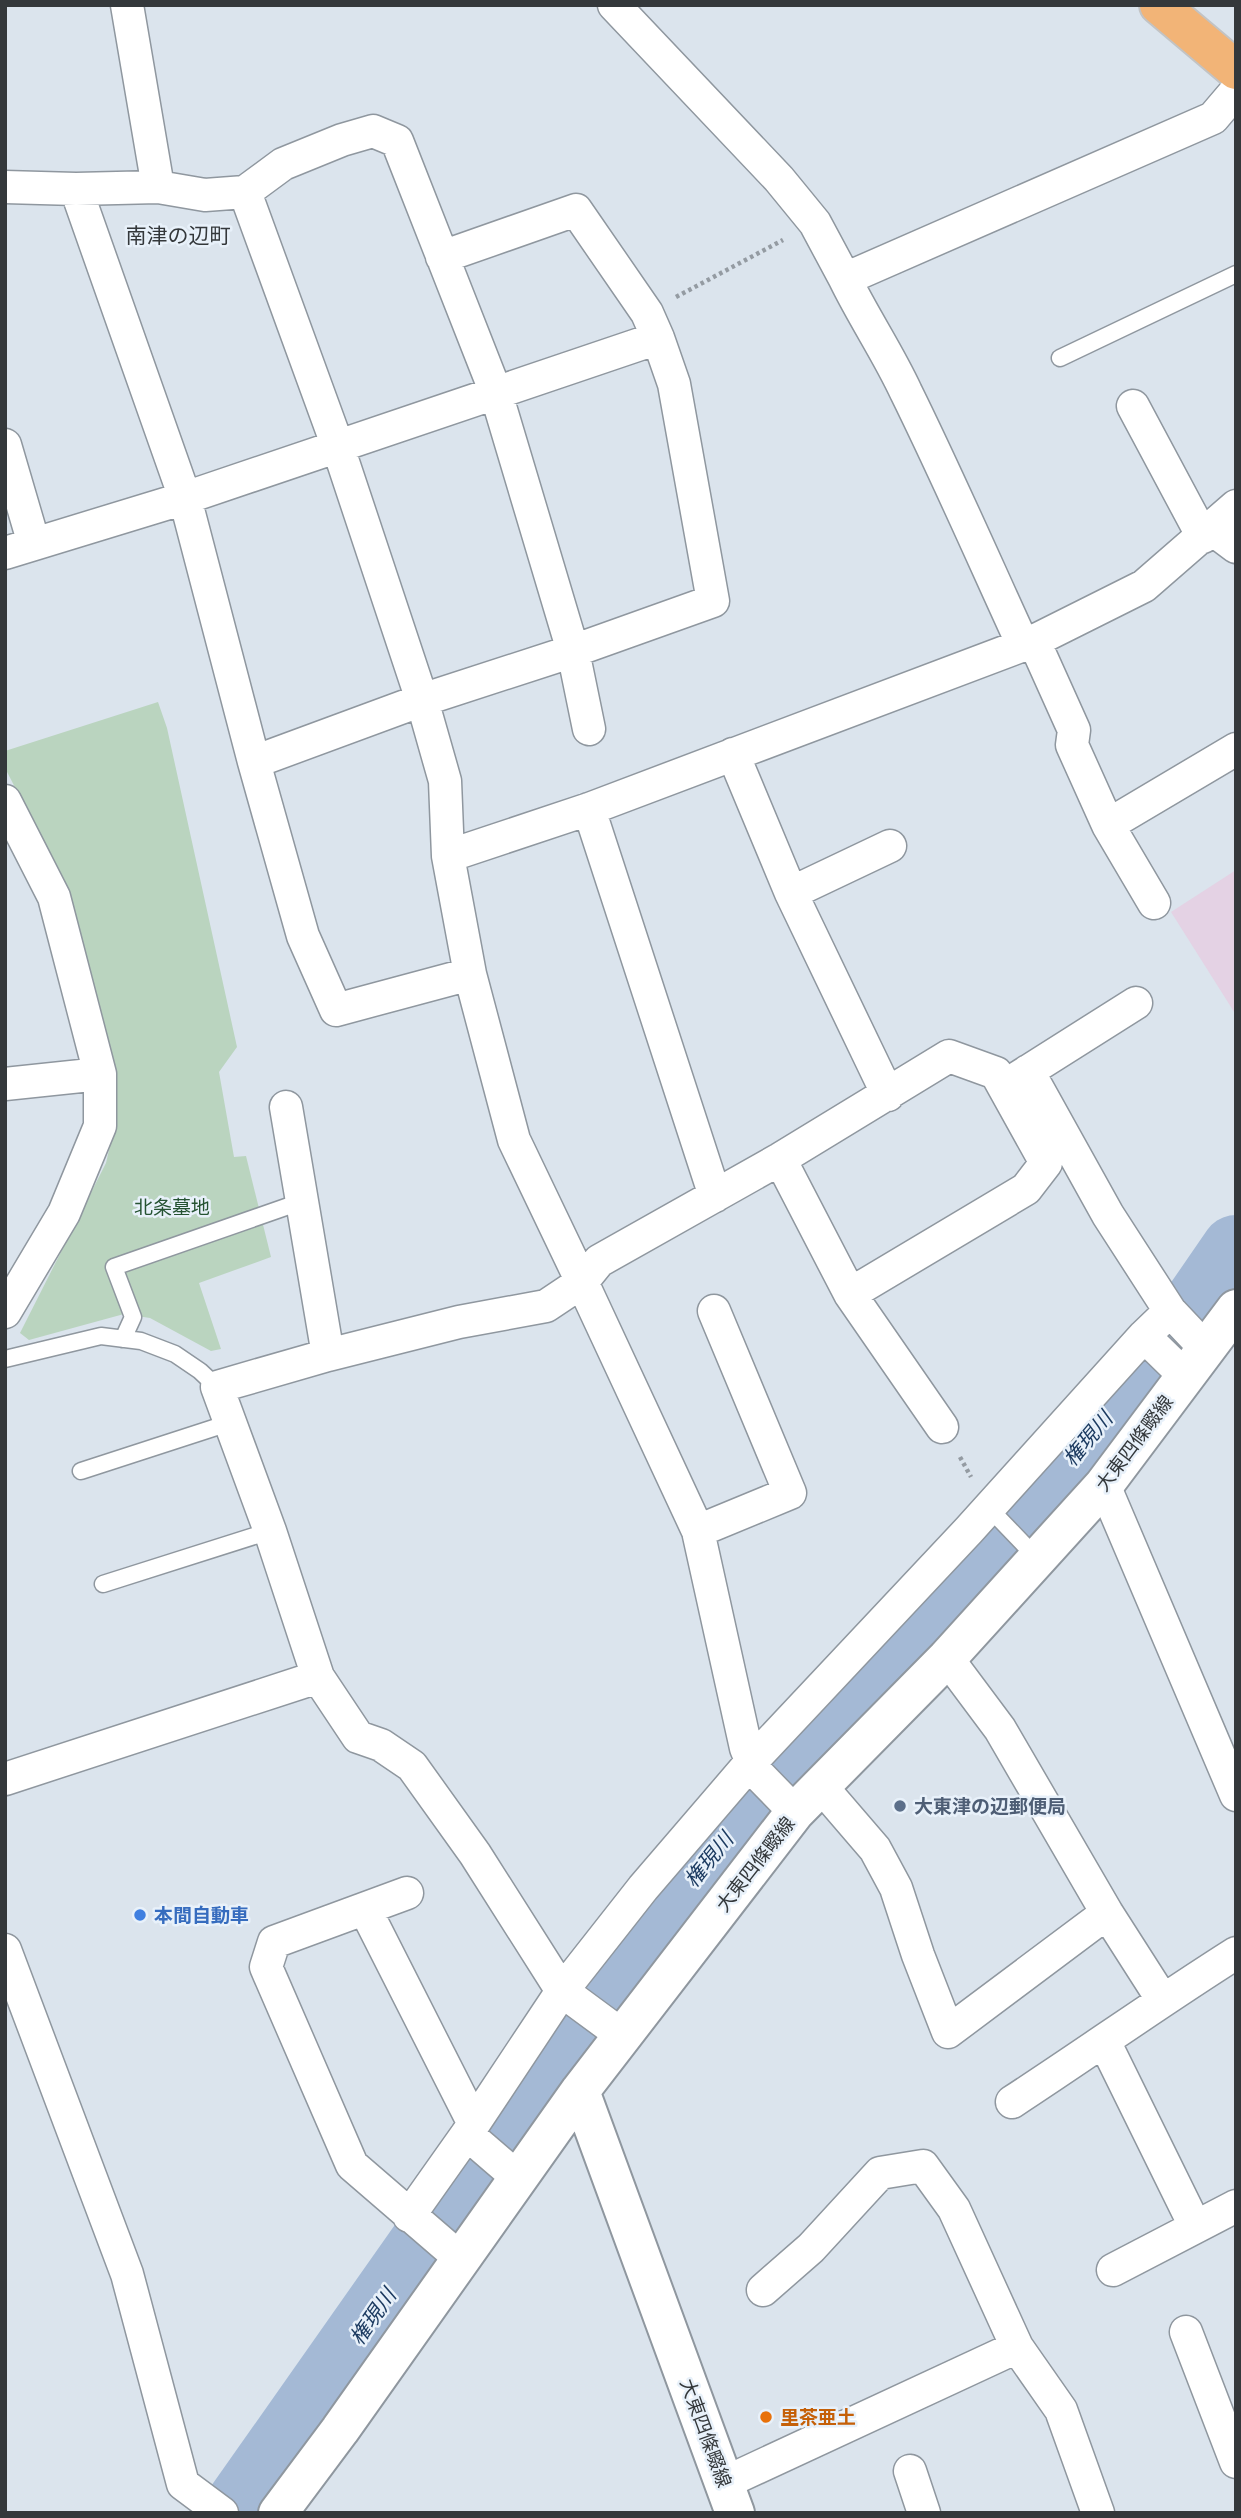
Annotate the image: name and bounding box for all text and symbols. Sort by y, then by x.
district label: 南津の辺町 [126,224,231,248]
park label: 北条墓地 [134,1196,210,1218]
street label: 大東四條畷線 [1091,1391,1177,1495]
water label: 権現川 [1059,1406,1119,1471]
place label: 大東津の辺郵便局 [914,1795,1066,1817]
marker: 大東津の辺郵便局 [892,1798,908,1814]
street label: 大東四條畷線 [711,1812,799,1916]
water label: 権現川 [680,1826,739,1892]
place label: 本間自動車 [154,1904,249,1926]
marker: 本間自動車 [132,1907,148,1923]
water label: 権現川 [345,2283,402,2350]
street label: 大東四條畷線 [676,2376,736,2490]
place label: 里茶亜土 [780,2406,856,2428]
marker: 里茶亜土 [758,2409,774,2425]

